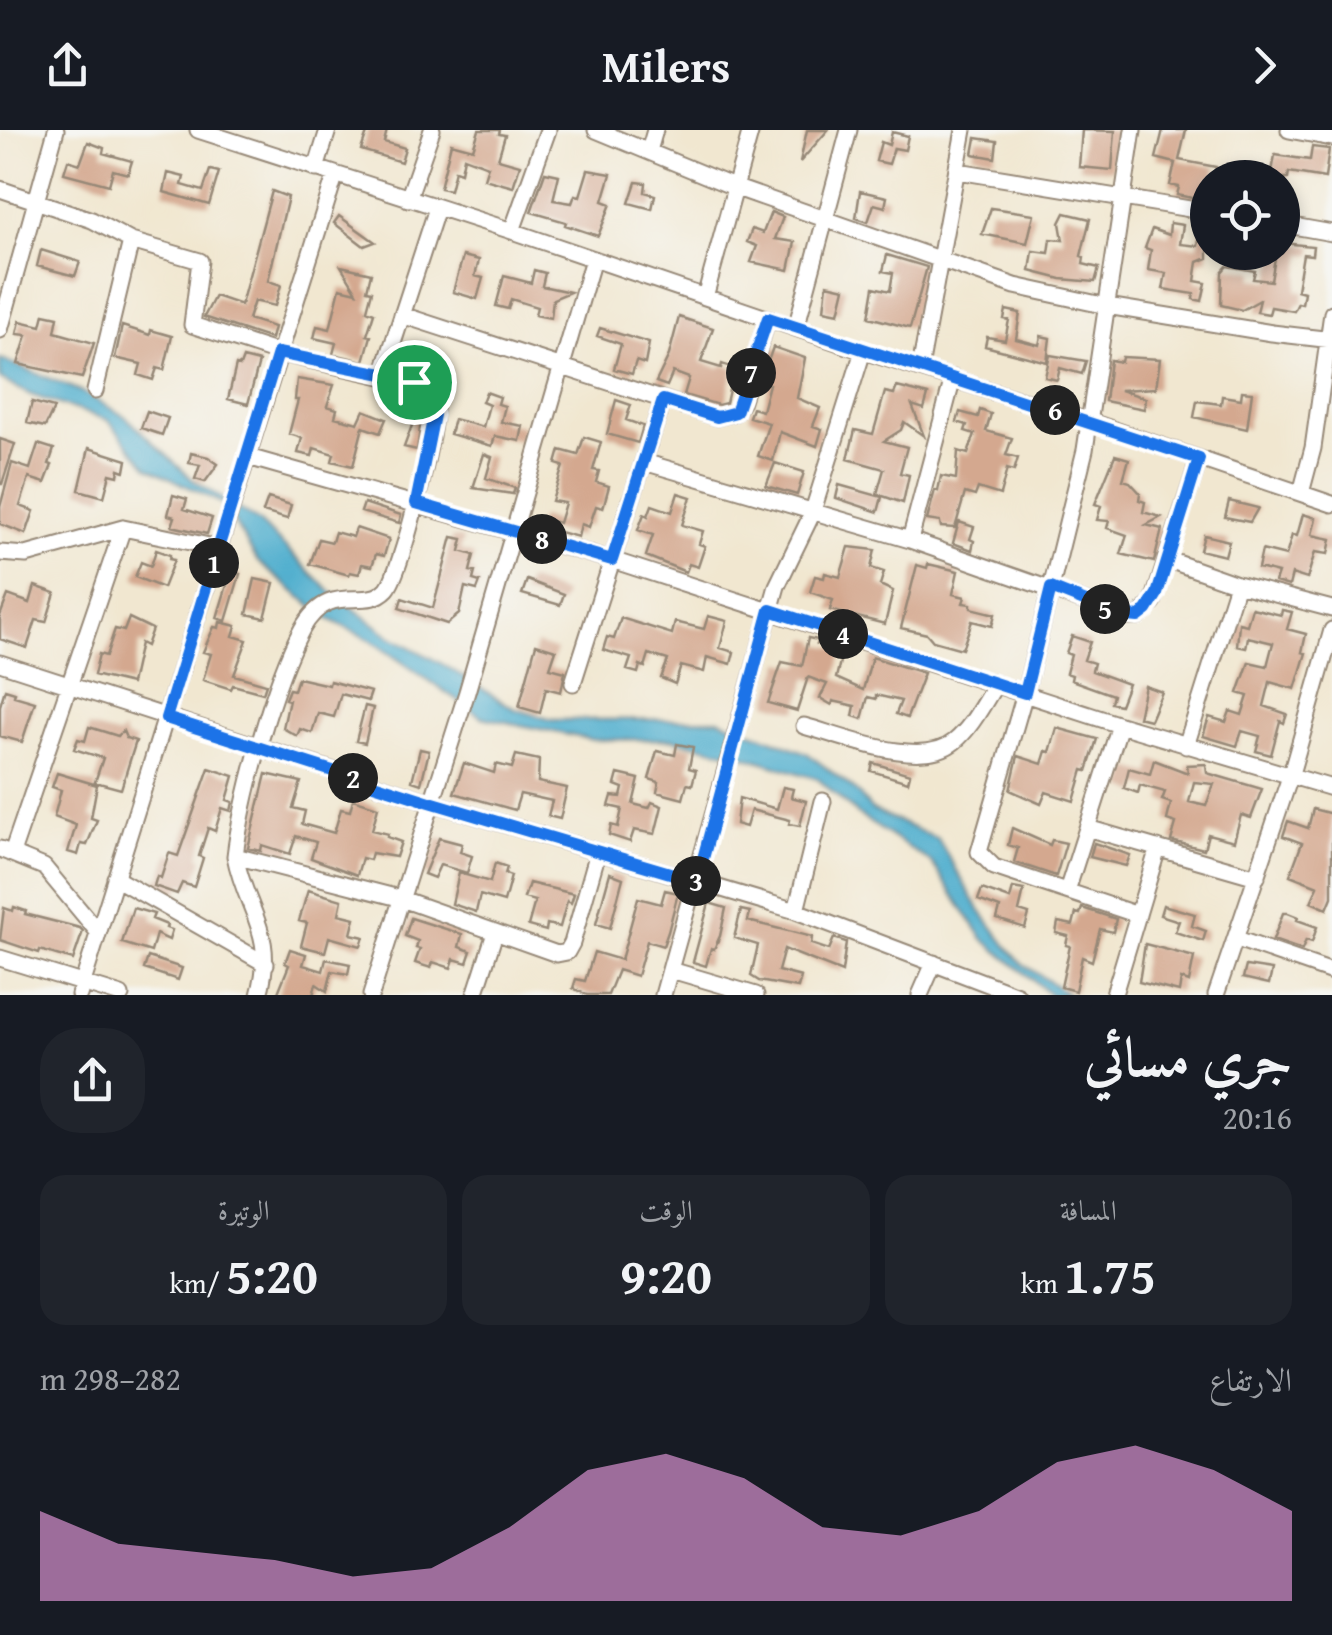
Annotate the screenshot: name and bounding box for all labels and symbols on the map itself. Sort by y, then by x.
pin [372,340,457,425]
pin: 7 [726,348,776,398]
pin: 6 [1030,385,1080,435]
pin: 8 [517,514,567,564]
pin: 1 [189,538,239,588]
pin: 5 [1080,584,1130,634]
pin: 4 [818,609,868,659]
pin: 2 [328,753,378,803]
pin: 3 [671,856,721,906]

